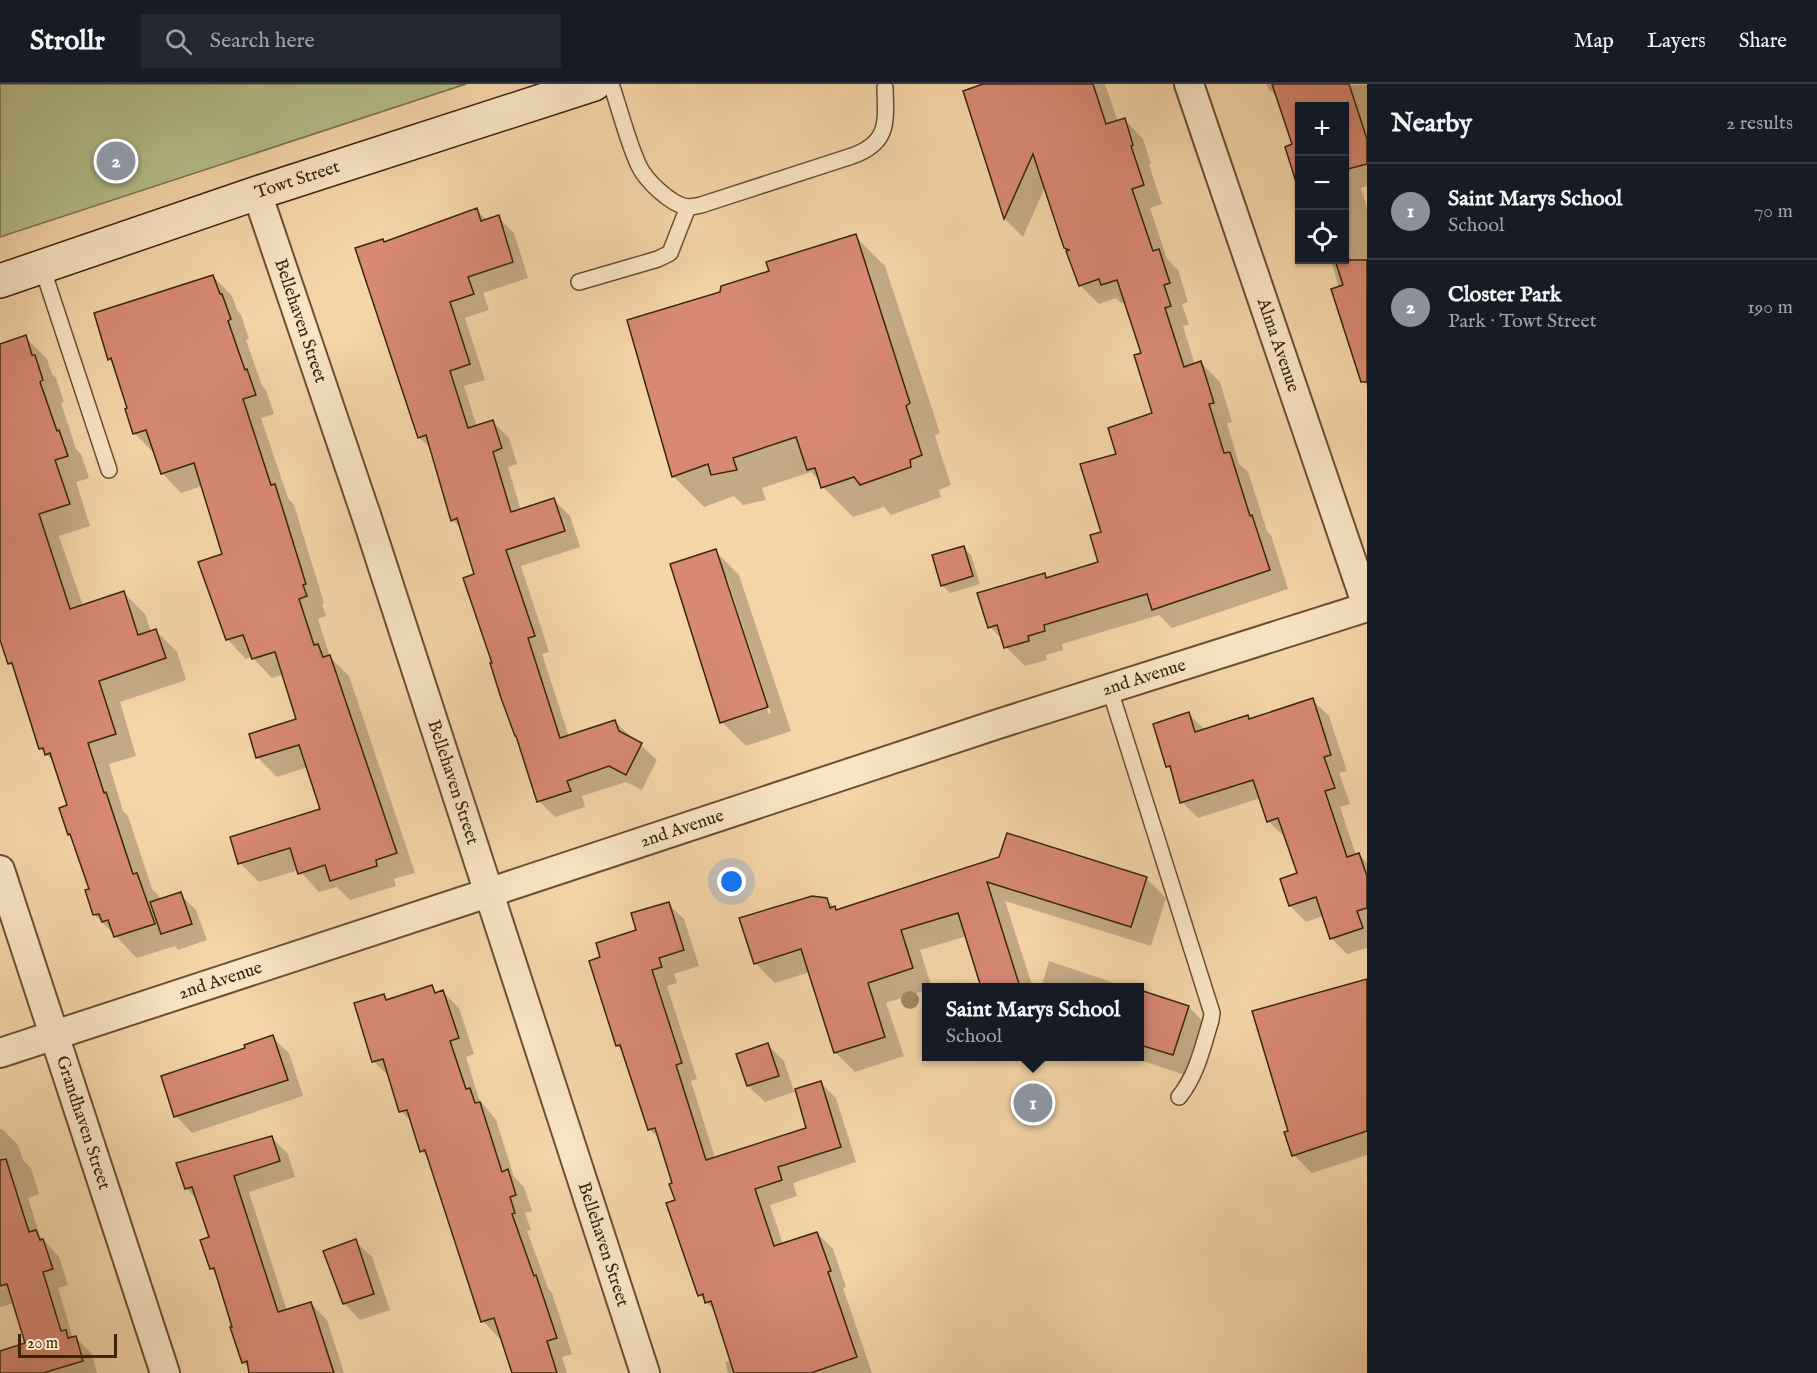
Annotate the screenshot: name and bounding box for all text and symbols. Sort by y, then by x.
search box [141,14,561,68]
text: Strollr [30,24,105,59]
icon: search [162,25,195,58]
text: Search here [210,27,315,55]
text: Map [1574,28,1614,55]
text: Layers [1647,28,1706,55]
text: Share [1739,28,1787,55]
map controls [1295,102,1349,264]
button: + [1295,102,1349,156]
text: Nearby [1391,107,1472,140]
text: 2 results [1726,111,1793,136]
pin: 2 [96,138,136,184]
street label: Towt Street [252,156,343,204]
button: − [1295,156,1349,210]
text: Saint Marys School [1448,185,1622,213]
text: 1 [1407,199,1414,224]
text: 70 m [1754,199,1793,224]
button: locate [1295,210,1349,264]
text: School [1448,213,1504,238]
street label: Bellehaven Street [269,256,332,386]
text: Closter Park [1448,281,1562,309]
street label: Alma Avenue [1251,294,1305,395]
text: 2 [1406,295,1415,320]
text: 190 m [1747,295,1793,320]
text: Park · Towt Street [1448,309,1597,334]
street label: 2nd Avenue [1099,654,1189,702]
street label: Bellehaven Street [422,717,484,848]
street label: 2nd Avenue [637,804,727,853]
your location [717,867,746,896]
street label: 2nd Avenue [176,956,265,1005]
popup [922,983,1144,1061]
text: Saint Marys School [946,996,1120,1024]
text: School [946,1024,1002,1049]
street label: Grandhaven Street [50,1053,116,1193]
pin: 1 [1014,1080,1052,1126]
street label: Bellehaven Street [572,1179,634,1310]
scale bar [18,1331,117,1358]
text: 20 m [27,1334,58,1354]

